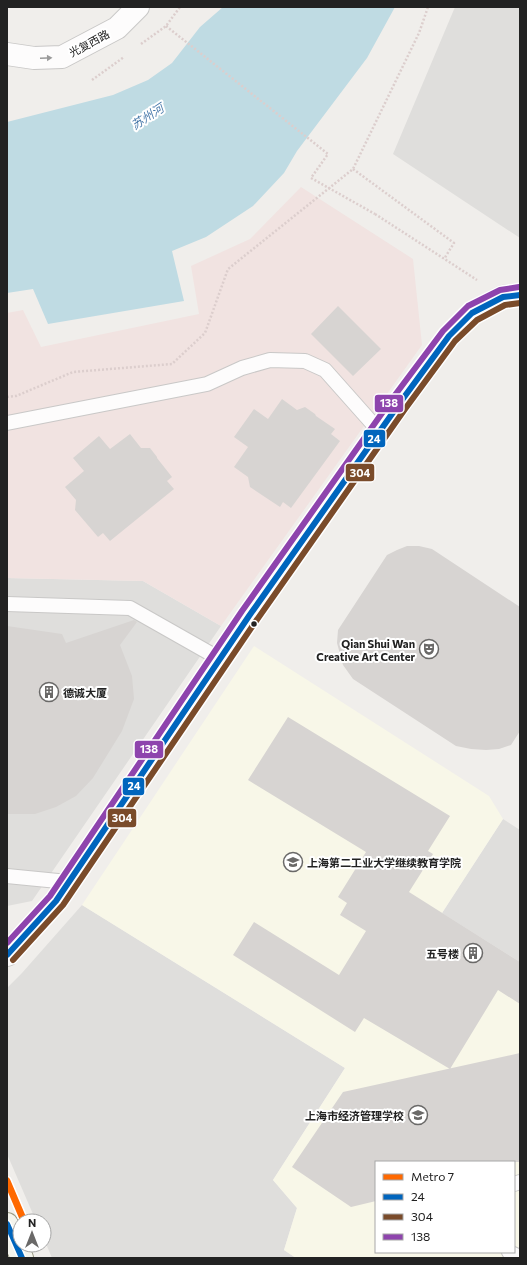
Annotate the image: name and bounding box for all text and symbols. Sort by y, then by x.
street label: 光复西路 [67,27,111,59]
one-way arrow [40,54,52,61]
water label: 苏州河 [128,99,168,132]
line badge: 138 [374,394,404,413]
text: 138 [380,396,398,409]
line badge: 24 [363,429,386,448]
text: 24 [368,432,381,445]
line badge: 304 [345,463,375,482]
text: 304 [350,466,370,479]
unlabelled marker [249,619,259,629]
place label: Qian Shui Wan Creative Art Center [316,637,415,663]
theatre icon: Qian Shui Wan Creative Art Center [418,638,440,660]
building icon: 德诚大厦 [38,681,60,703]
place label: 德诚大厦 [63,686,107,699]
line badge: 138 [134,740,164,759]
text: 138 [140,742,158,755]
line badge: 24 [122,777,145,796]
text: 24 [128,779,141,792]
line badge: 304 [107,808,137,828]
text: 304 [112,811,132,824]
school or university icon: 上海第二工业大学继续教育学院 [282,851,304,873]
place label: 上海第二工业大学继续教育学院 [307,856,461,869]
building icon: 五号楼 [462,942,484,964]
place label: 五号楼 [426,947,459,960]
school or university icon: 上海市经济管理学校 [407,1104,429,1126]
place label: 上海市经济管理学校 [305,1109,404,1122]
legend [375,1161,515,1253]
text: Metro 7 [411,1169,454,1183]
text: 24 [411,1189,425,1203]
text: 304 [411,1209,433,1223]
north arrow [12,1213,52,1253]
text: N [28,1216,36,1229]
text: 138 [411,1229,430,1243]

